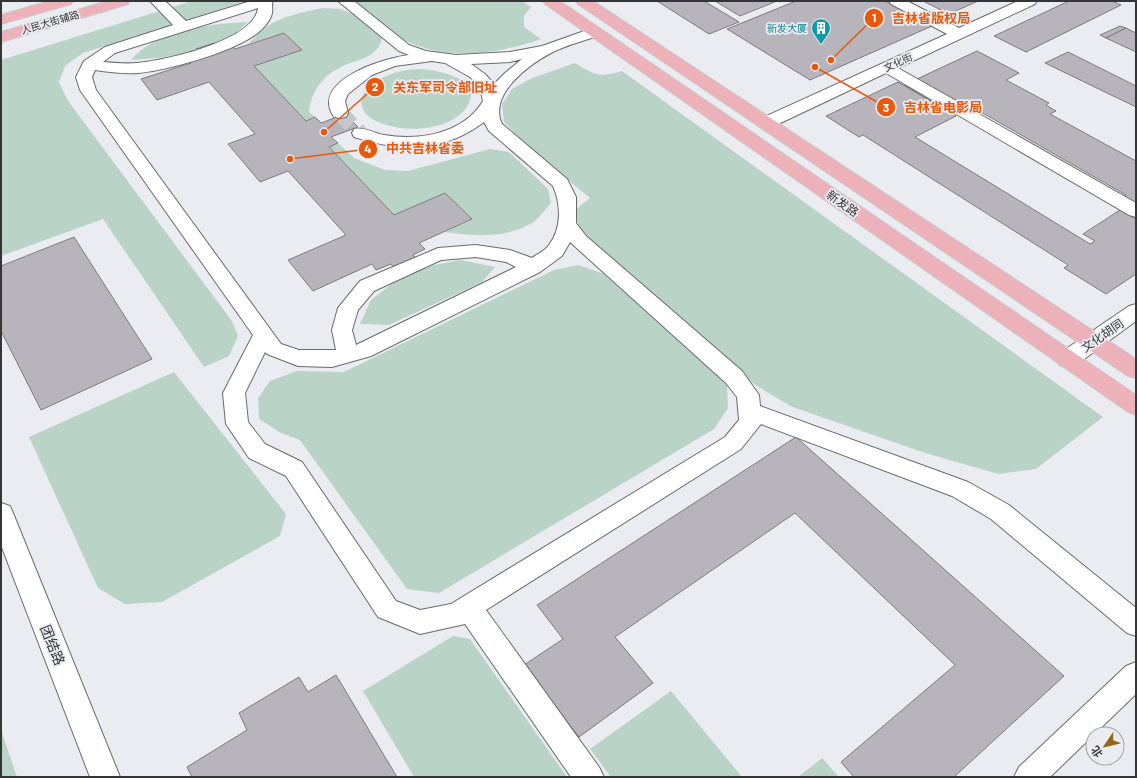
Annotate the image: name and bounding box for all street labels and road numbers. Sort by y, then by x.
street label: 人民大街辅路 [20,8,80,36]
street label: 文化街 [882,50,914,74]
street label: 新发路 [824,187,862,219]
street label: 文化胡同 [1078,315,1126,355]
street label: 团结路 [37,622,69,668]

